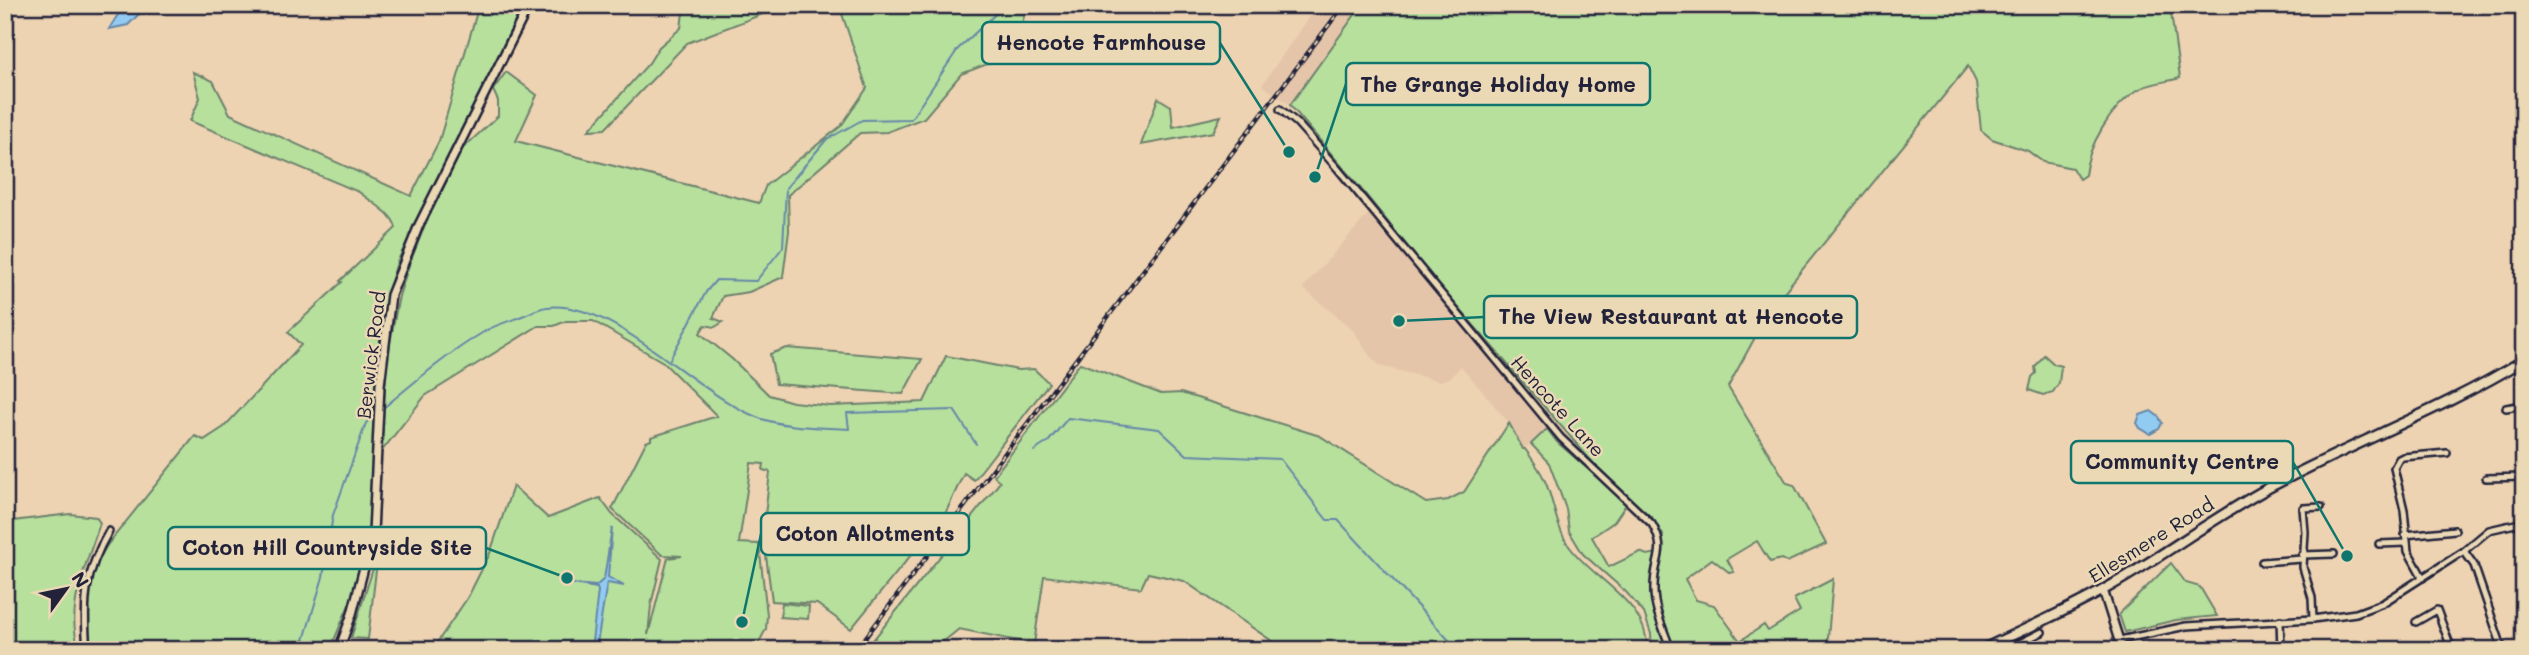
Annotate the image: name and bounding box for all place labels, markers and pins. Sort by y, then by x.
callout: Hencote Farmhouse [982,22,1220,64]
callout: The Grange Holiday Home [1346,63,1650,105]
callout: The View Restaurant at Hencote [1484,296,1857,338]
callout: Community Centre [2071,441,2293,483]
callout: Coton Allotments [761,513,969,555]
callout: Coton Hill Countryside Site [168,527,486,569]

